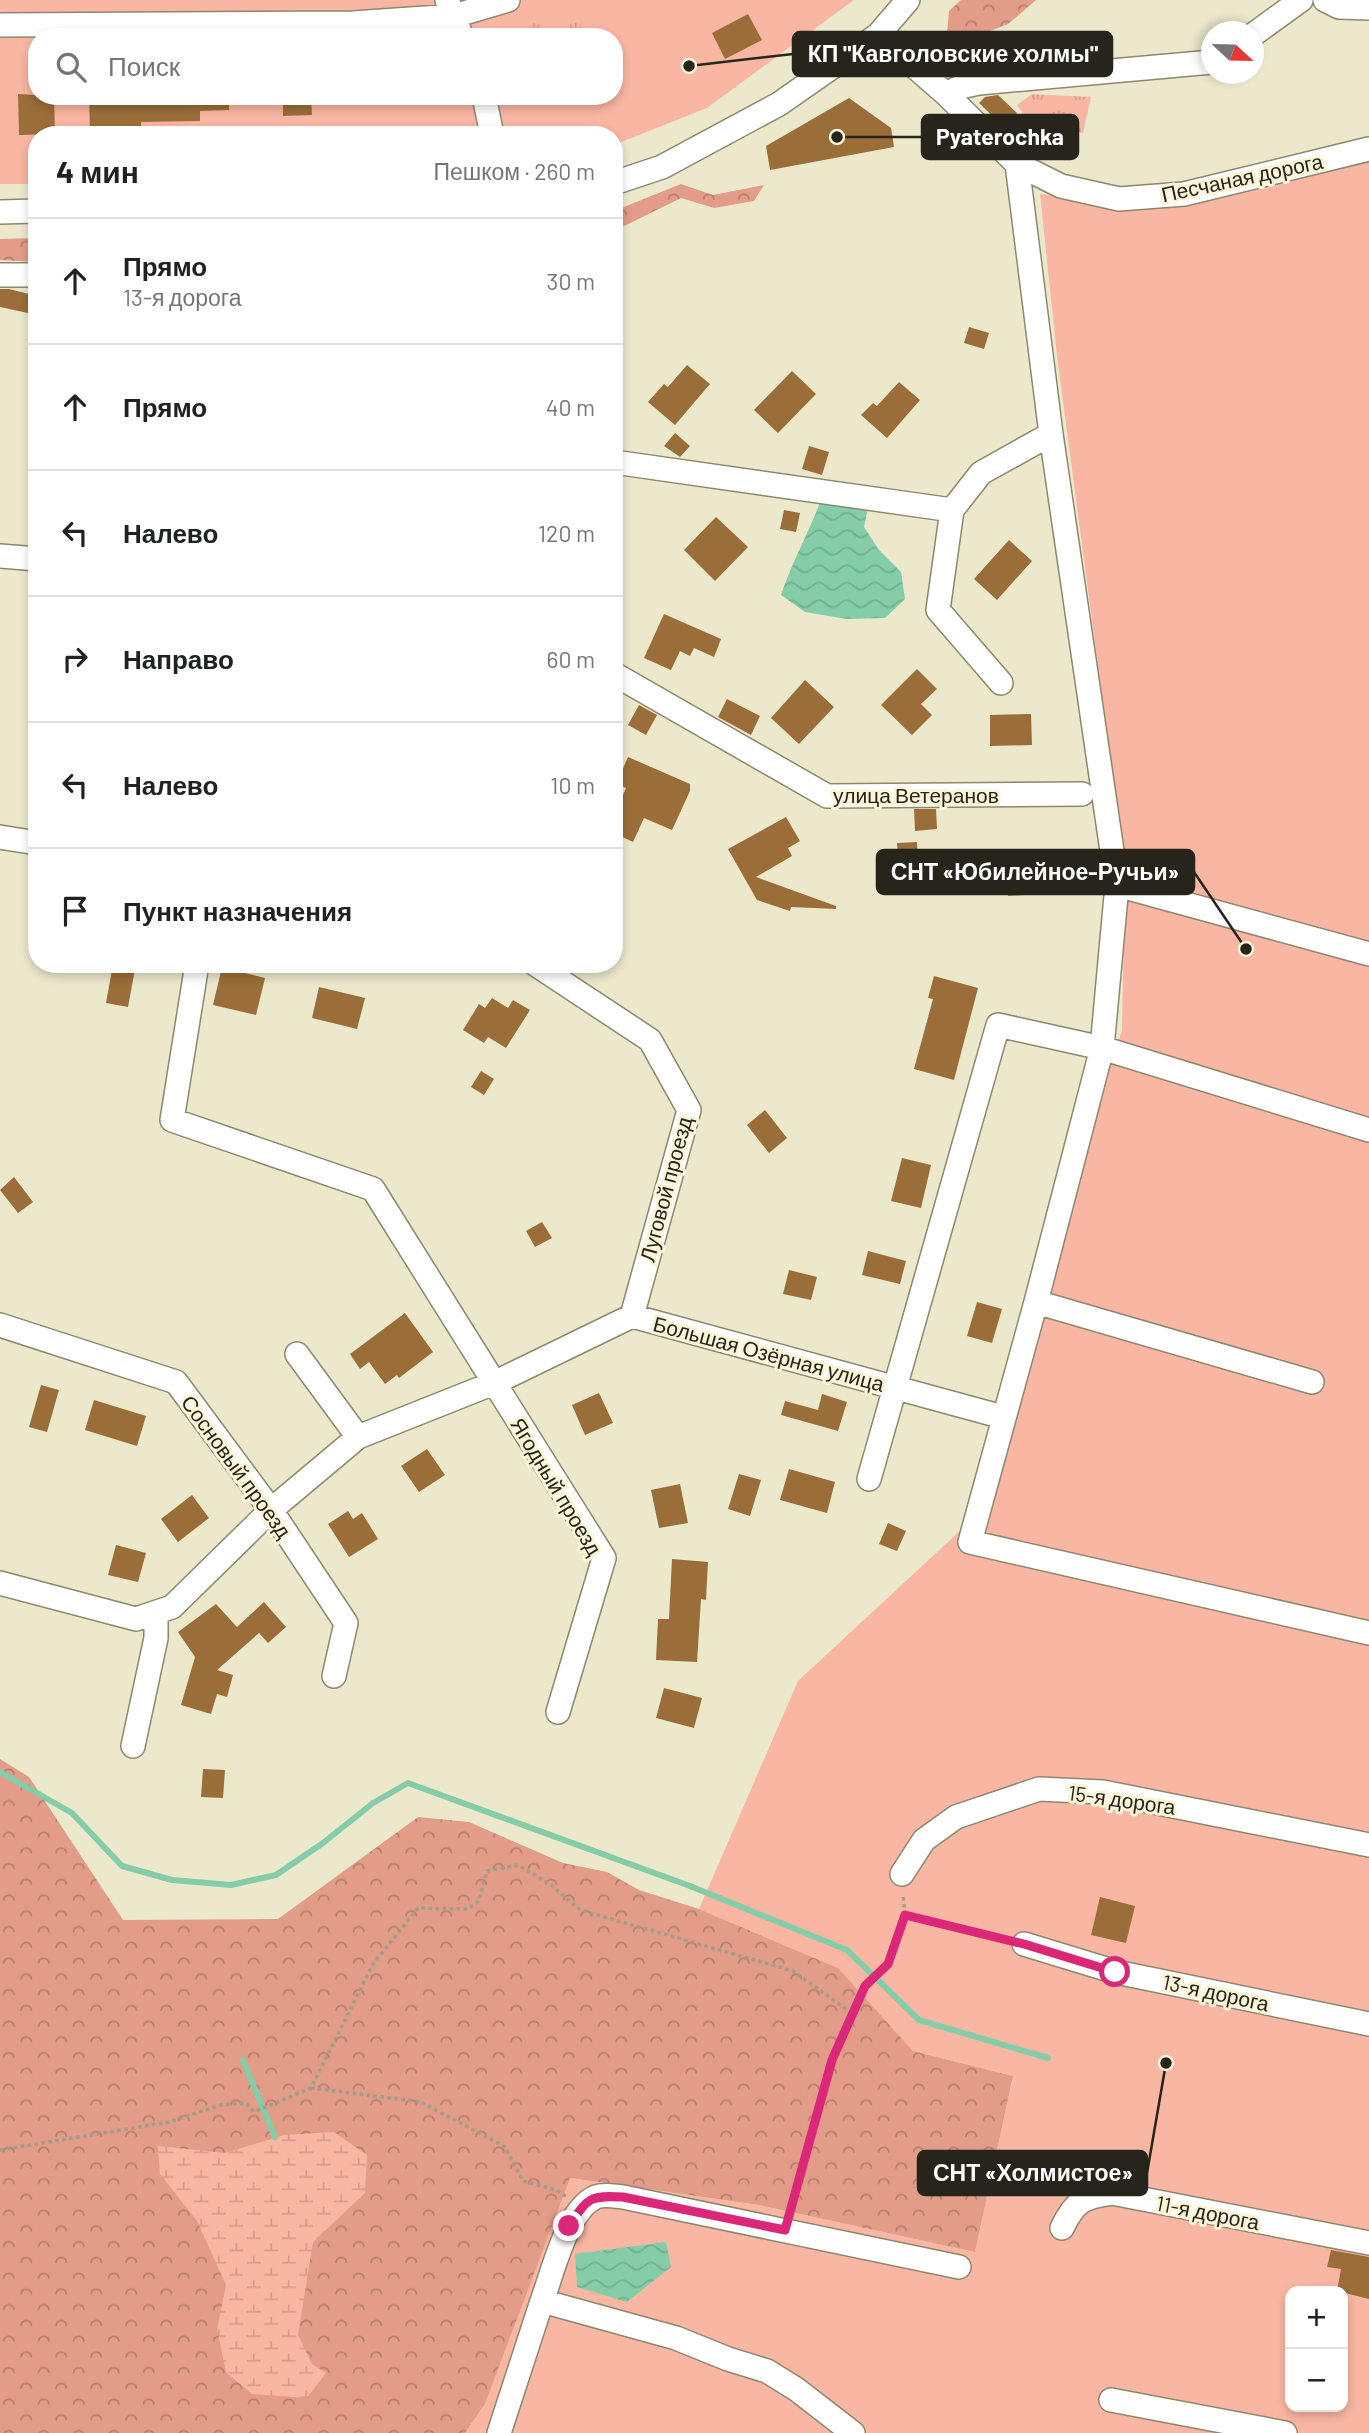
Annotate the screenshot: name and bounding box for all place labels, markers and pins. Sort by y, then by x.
callout: КП "Кавголовские холмы" [793,32,1112,76]
callout: Pyaterochka [922,115,1078,159]
callout: СНТ «Юбилейное-Ручьи» [877,850,1194,894]
callout: СНТ «Холмистое» [918,2151,1147,2195]

